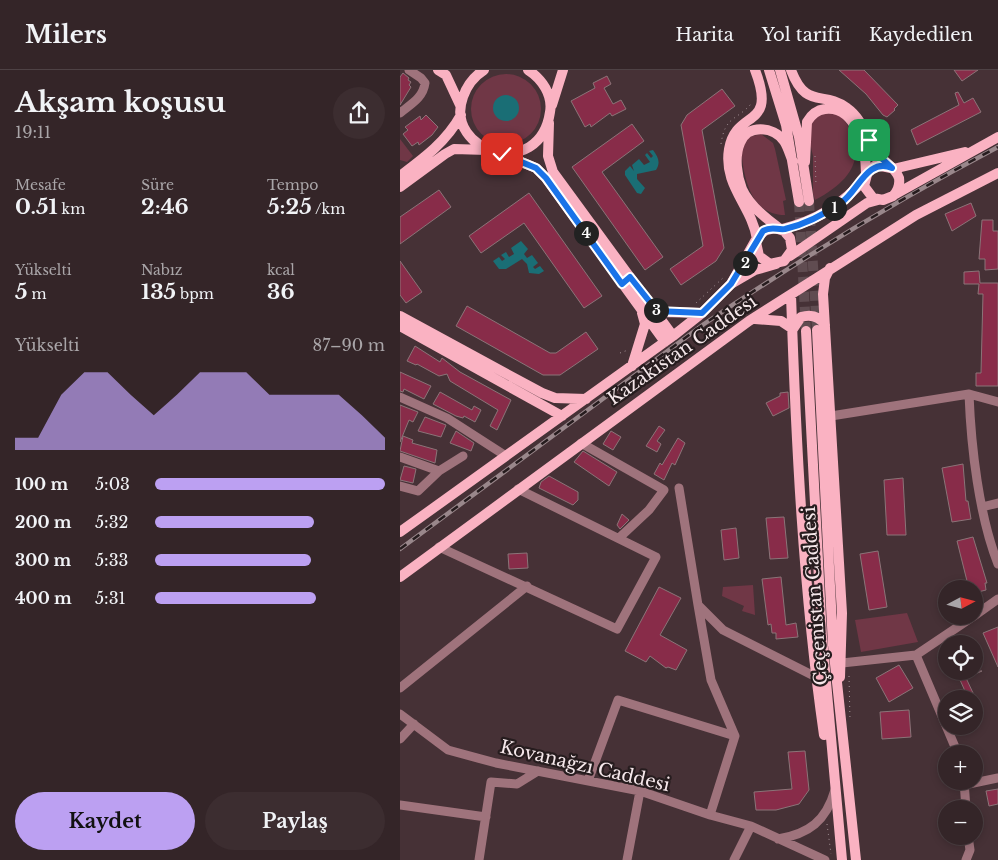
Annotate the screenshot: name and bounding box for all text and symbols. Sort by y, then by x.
text: Milers [25,20,107,49]
text: Harita [676,24,734,46]
text: Yol tarifi [762,24,841,46]
text: Kaydedilen [869,24,973,46]
text: Akşam koşusu [15,85,226,120]
button: share [333,87,385,139]
pin [848,119,890,161]
text: 19:11 [15,122,51,142]
icon: arrive [855,126,883,154]
pin [481,133,523,175]
icon: check [488,140,516,168]
text: Mesafe [15,176,66,194]
text: Süre [141,176,174,194]
text: Tempo [267,176,318,194]
text: 0.51 [15,194,58,220]
text: 2:46 [141,194,189,220]
text: 5:25 [267,194,312,220]
pin: 1 [822,196,846,220]
text: 1 [831,199,838,217]
text: km [58,200,85,218]
text: /km [312,200,345,218]
pin: 4 [574,220,598,246]
text: 4 [582,224,591,242]
pin: 2 [732,250,758,276]
text: 2 [741,254,750,272]
text: Yükselti [15,261,71,279]
text: Nabız [141,261,183,279]
text: kcal [267,261,295,279]
text: 5 [15,279,28,305]
text: 135 [141,279,176,305]
text: 36 [267,279,295,305]
text: m [28,285,47,303]
text: bpm [176,285,214,303]
street label: Kazakistan Caddesi [603,290,761,410]
pin: 3 [644,298,668,322]
text: 3 [652,301,661,319]
text: Yükselti [15,335,80,355]
text: 87–90 m [313,335,385,355]
text: 100 m [15,474,68,494]
text: 5:03 [95,474,130,494]
street label: Çeçenistan Caddesi [798,506,832,686]
text: 200 m [15,512,72,532]
text: 5:32 [95,512,128,532]
text: 300 m [15,550,71,570]
text: 5:33 [95,550,128,570]
north arrow [938,580,982,625]
map controls [938,580,983,845]
text: 400 m [15,588,72,608]
text: 5:31 [95,588,126,608]
button: locate [938,635,983,680]
button: layers [938,690,983,735]
street label: Kovanağzı Caddesi [498,736,672,796]
button: + [938,745,983,790]
button: Kaydet [15,792,195,850]
button: Paylaş [205,792,385,850]
button: − [938,800,983,845]

